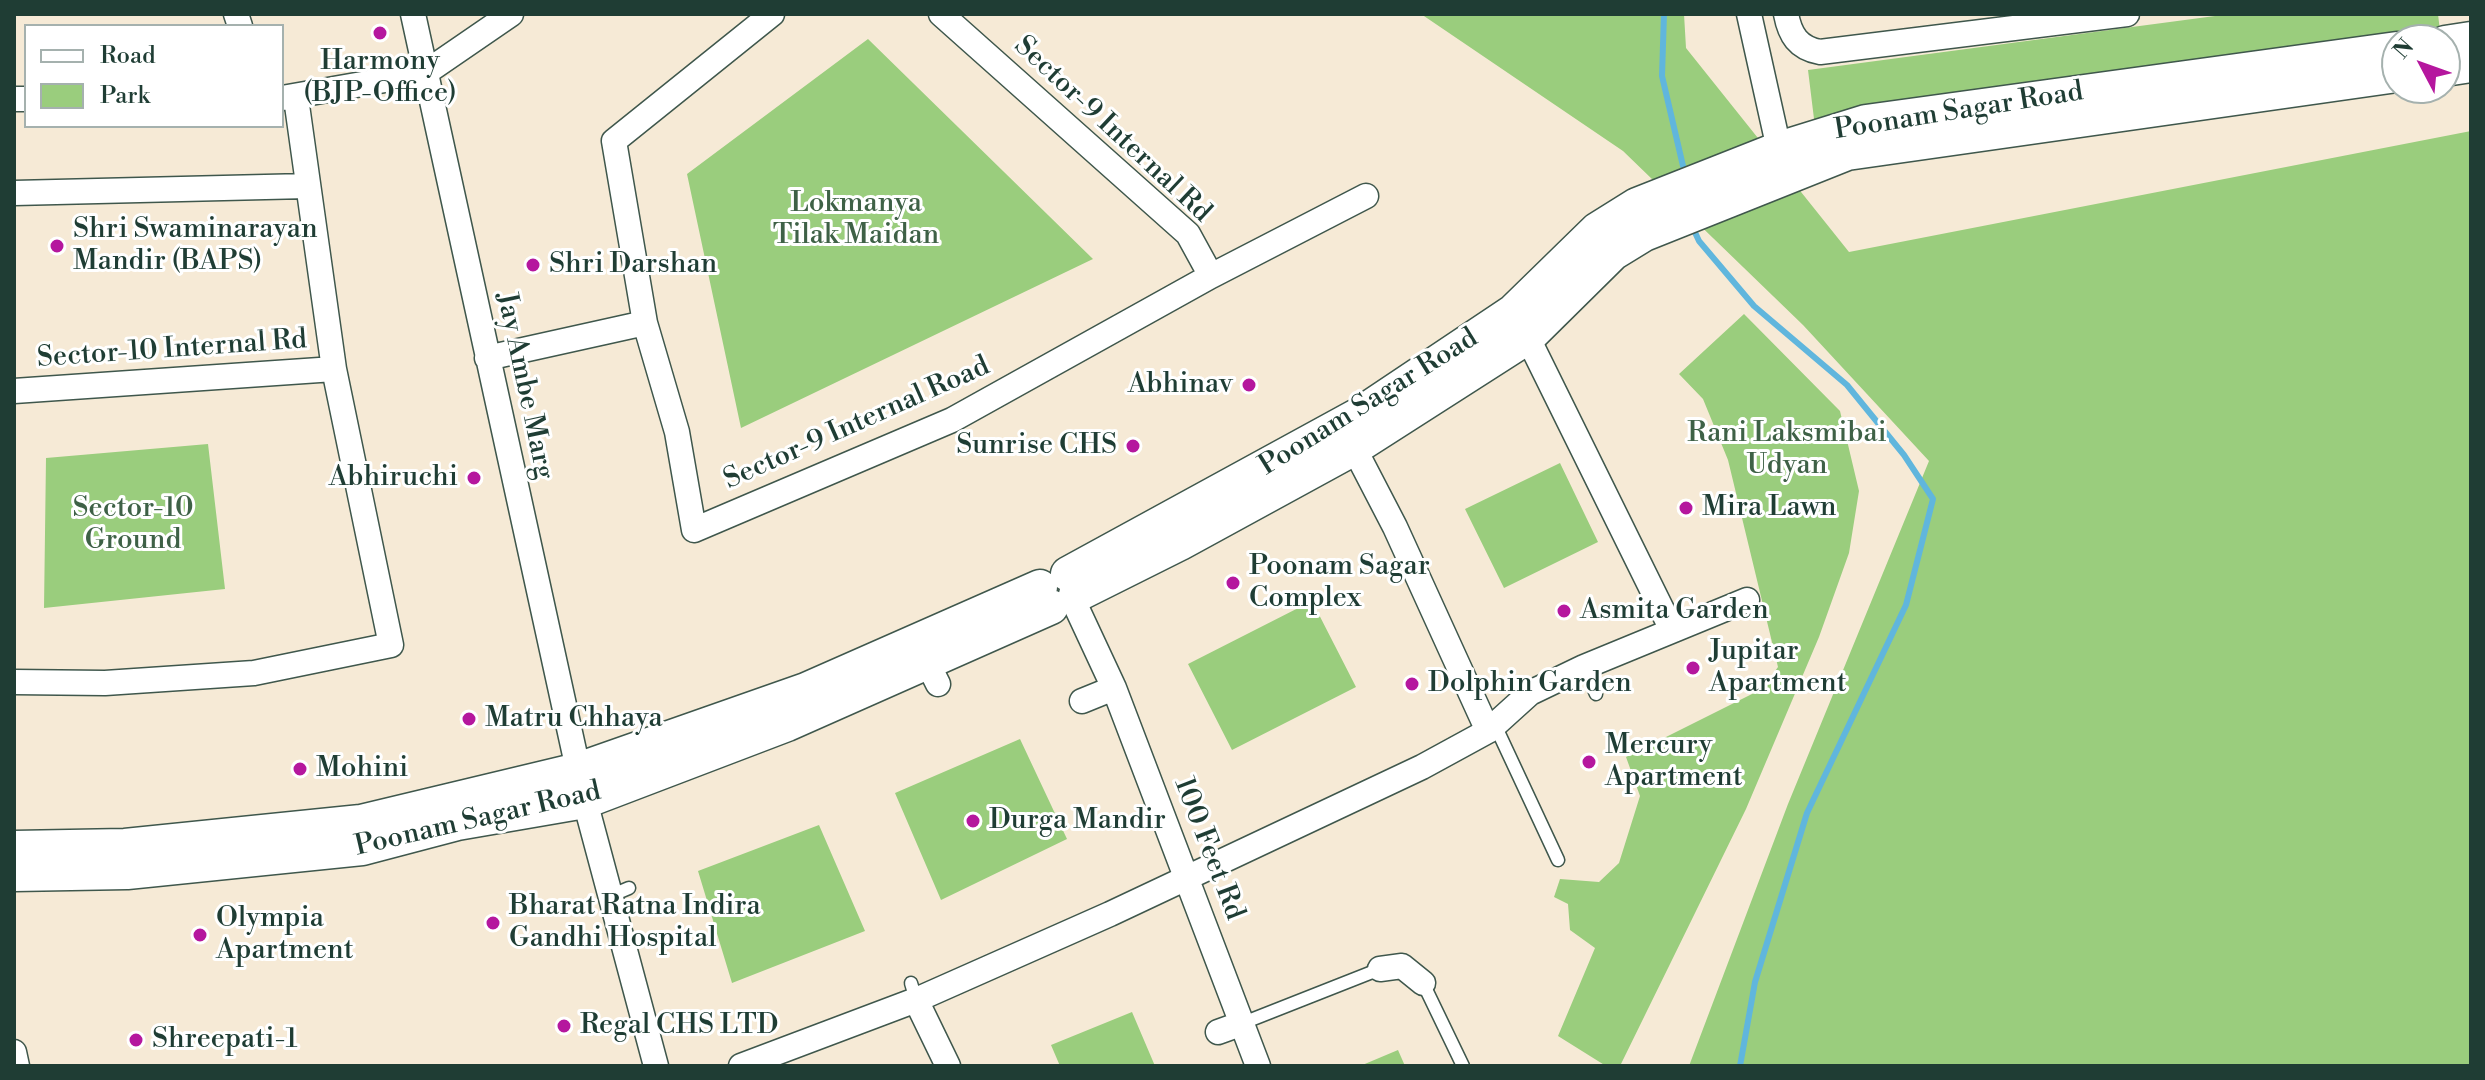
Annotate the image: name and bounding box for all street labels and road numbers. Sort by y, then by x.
street label: Sector-9 Internal Rd [1006,30,1218,230]
street label: Poonam Sagar Road [1832,76,2086,148]
street label: Jay Ambe Marg [488,290,560,482]
street label: Poonam Sagar Road [1253,322,1485,484]
street label: Sector-10 Internal Rd [36,324,308,376]
street label: Sector-9 Internal Road [719,350,995,498]
street label: 100 Feet Rd [1165,773,1251,925]
street label: Poonam Sagar Road [352,775,604,865]

